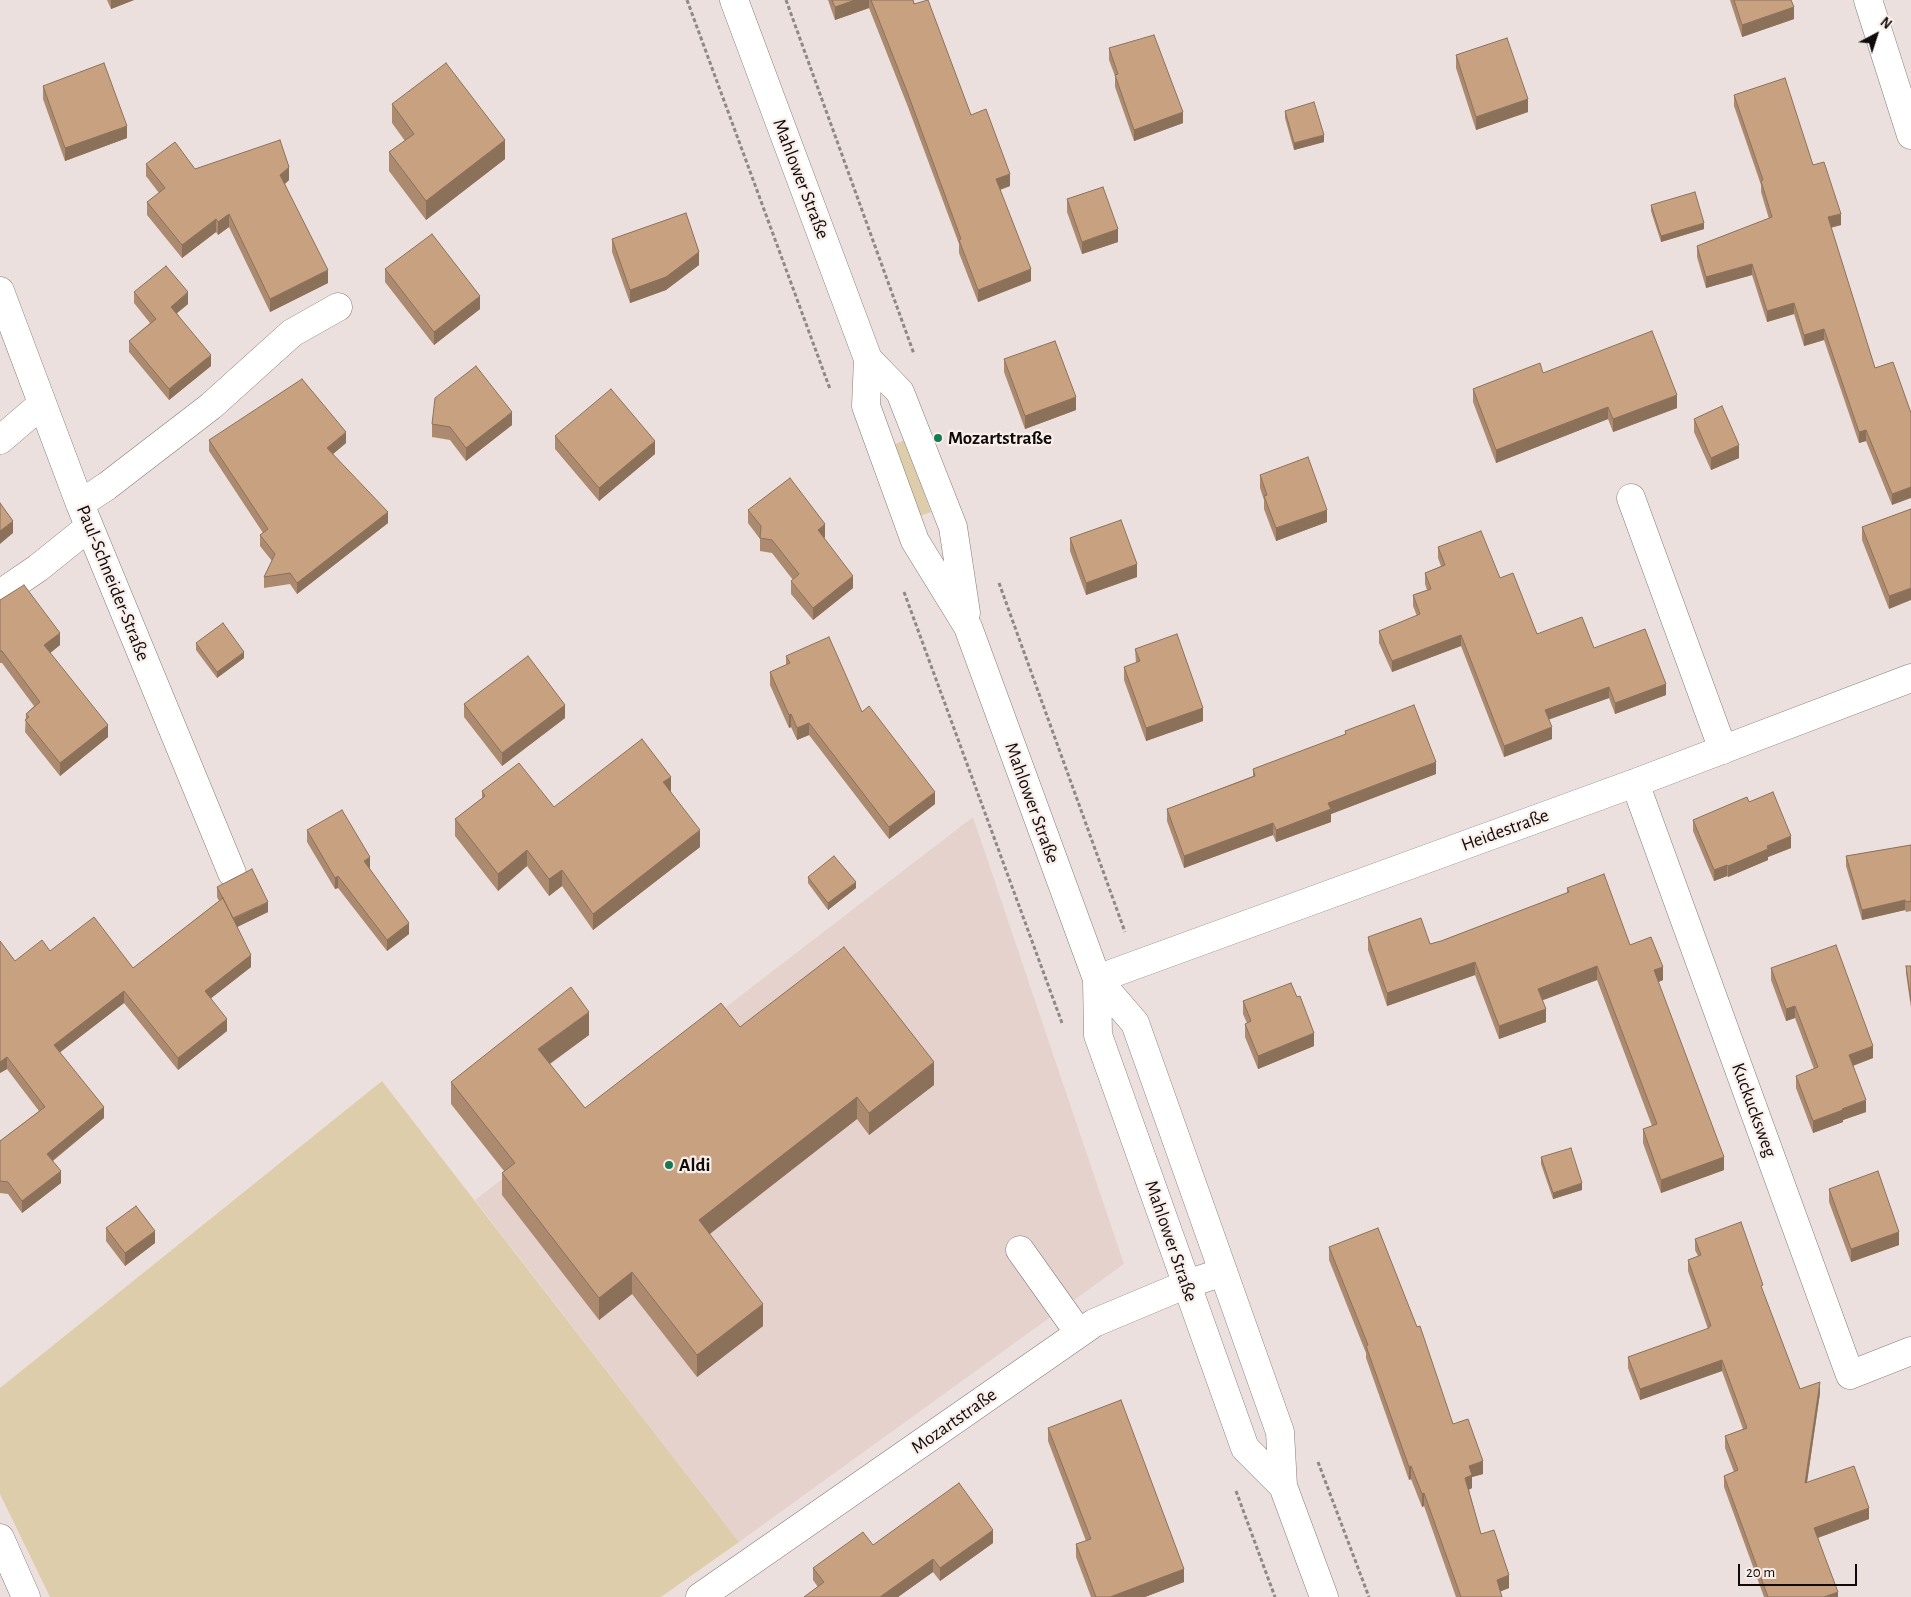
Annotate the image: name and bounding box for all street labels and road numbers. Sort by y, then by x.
street label: Mahlower Straße [768,116,834,242]
street label: Paul-Schneider-Straße [71,502,155,664]
street label: Mahlower Straße [1000,740,1064,866]
street label: Heidestraße [1458,804,1552,856]
street label: Kuckucksweg [1726,1060,1782,1160]
street label: Mahlower Straße [1140,1177,1202,1305]
street label: Mozartstraße [907,1383,1001,1459]

